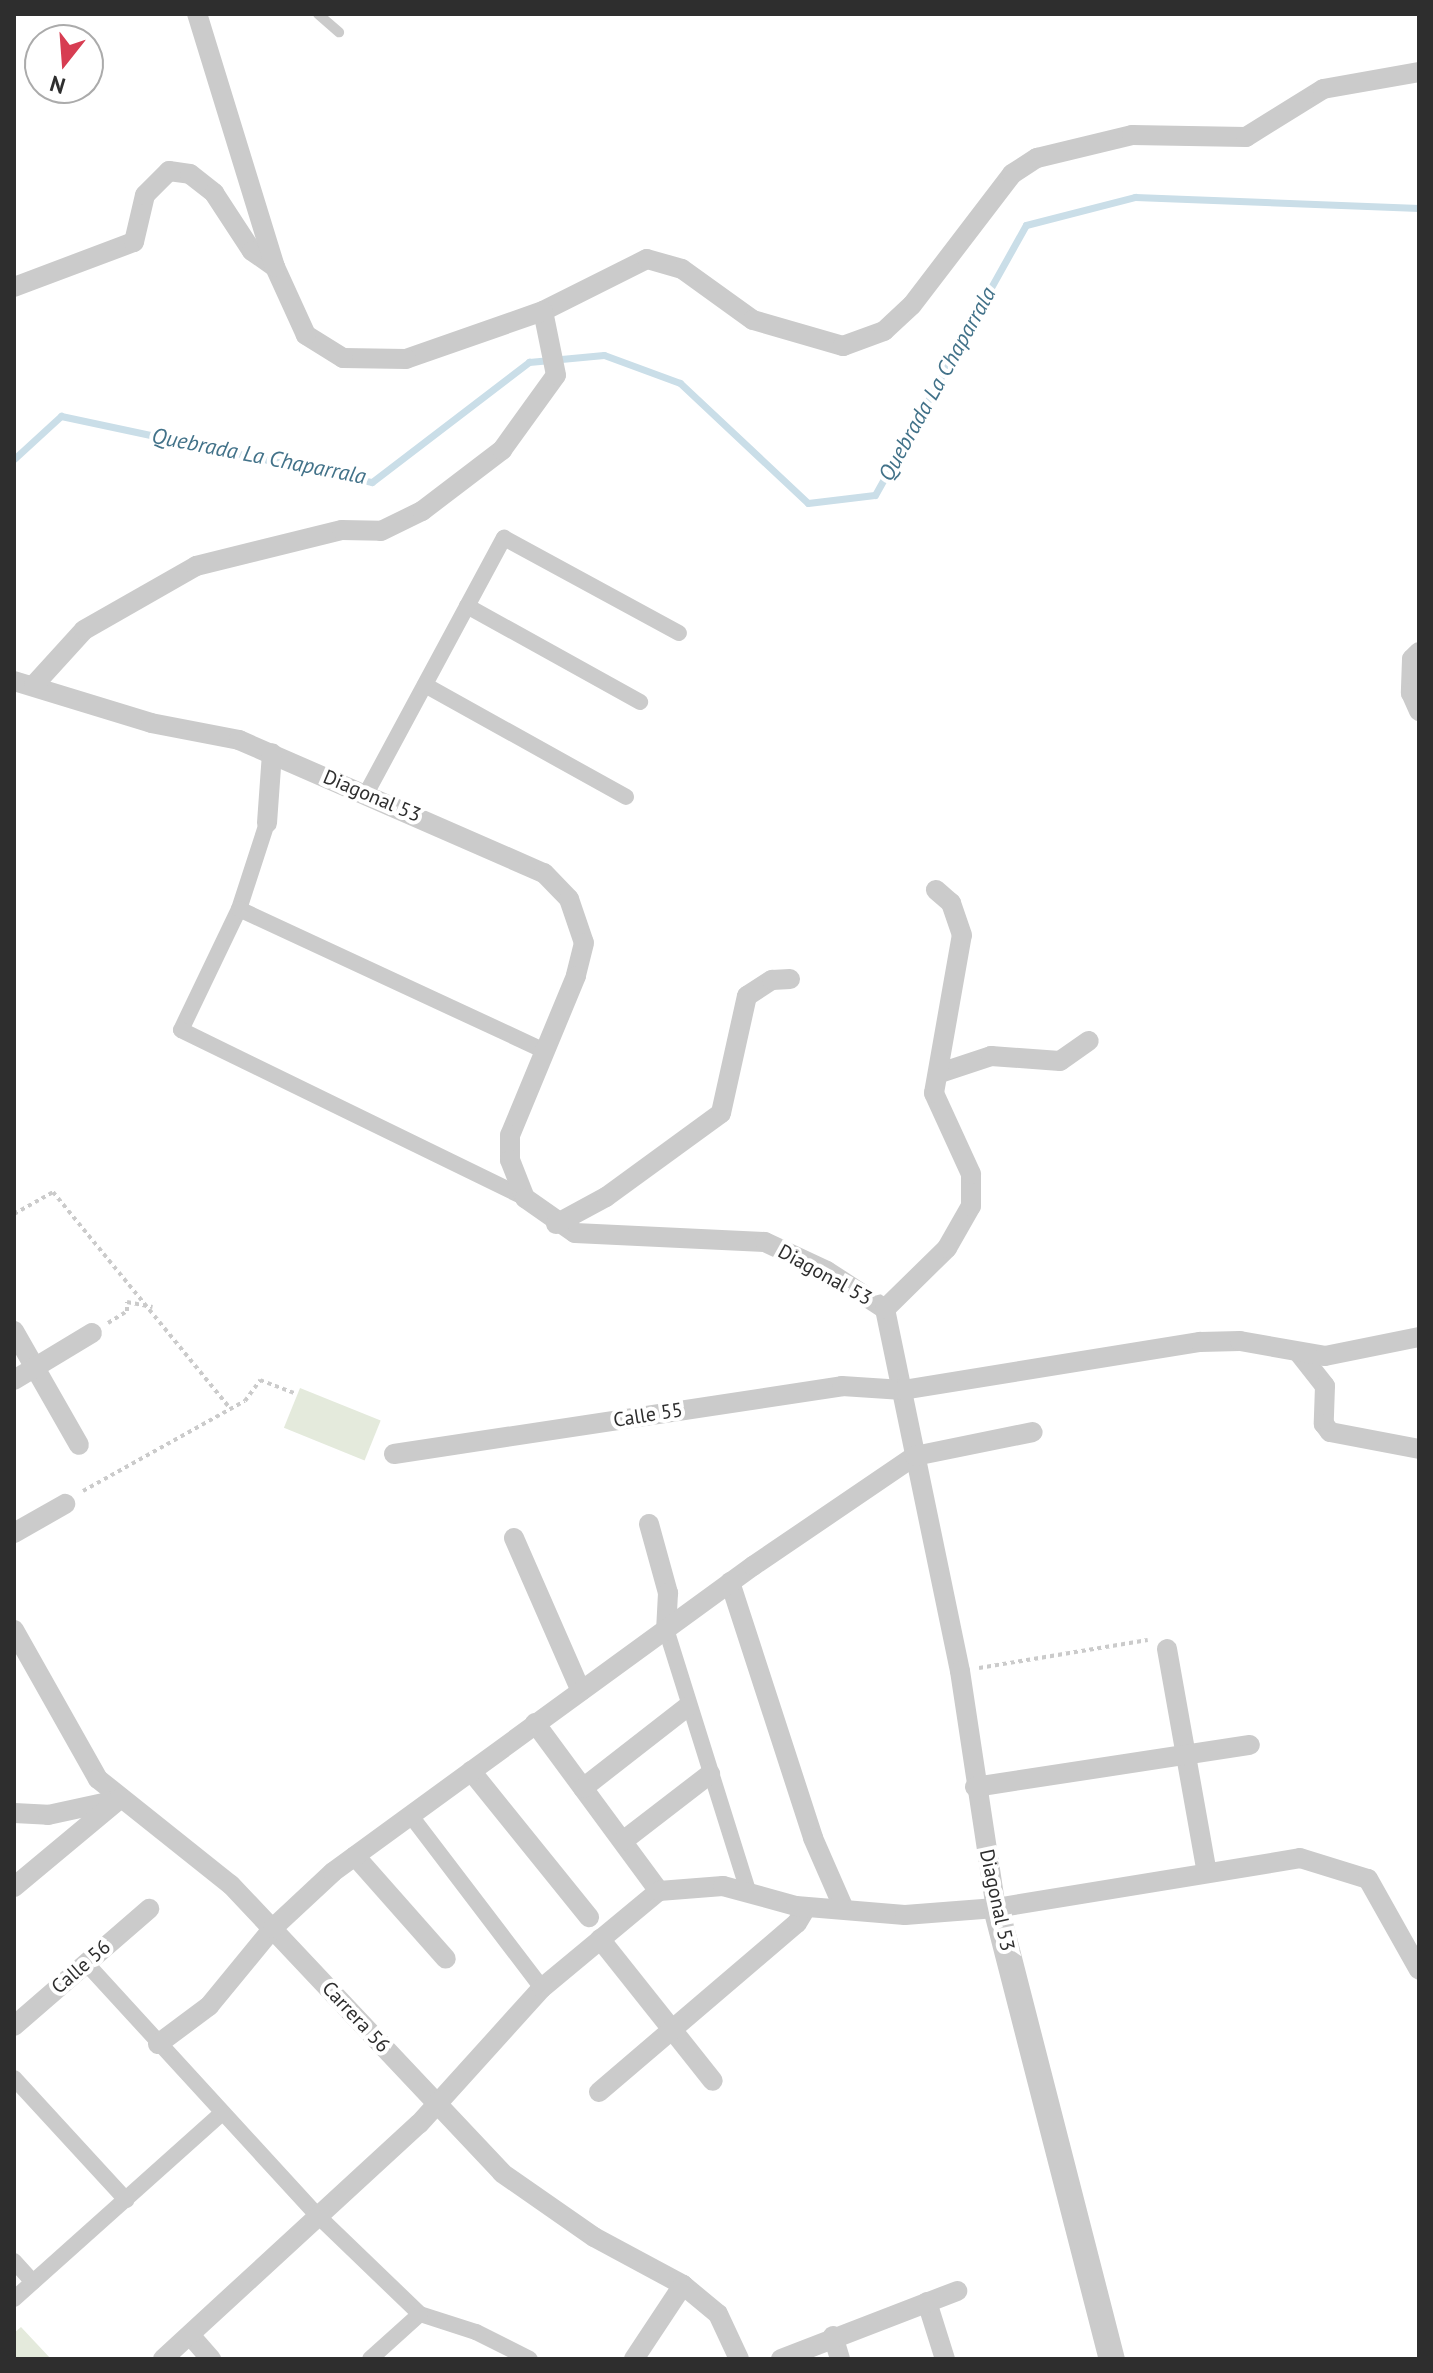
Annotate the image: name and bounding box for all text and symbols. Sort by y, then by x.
north arrow [24,24,104,104]
text: N [47,70,69,101]
water label: Quebrada La Chaparrala [873,282,1001,486]
water label: Quebrada La Chaparrala [150,422,368,490]
street label: Diagonal 53 [320,765,424,827]
street label: Diagonal 53 [774,1239,876,1311]
street label: Calle 55 [612,1398,684,1432]
street label: Diagonal 53 [974,1847,1020,1953]
street label: Calle 56 [47,1935,115,1999]
street label: Carrera 56 [317,1976,395,2058]

